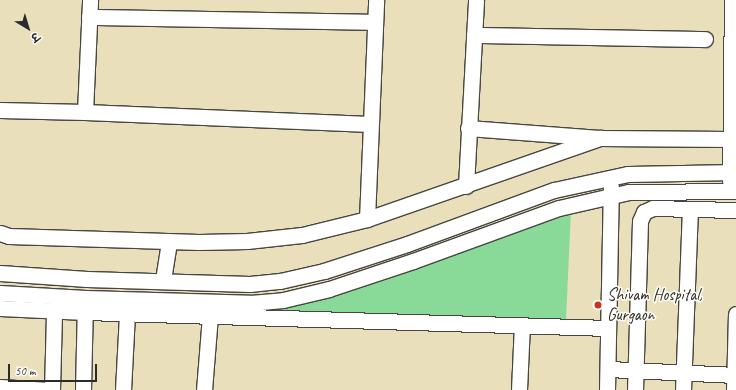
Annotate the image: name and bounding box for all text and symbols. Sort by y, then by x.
north arrow [8,8,48,48]
text: उ [28,30,43,45]
place label: Shivam Hospital, Gurgaon [607,285,703,325]
marker: Shivam Hospital, Gurgaon [592,299,604,311]
scale bar [10,356,99,382]
text: 50 m [15,363,35,379]

